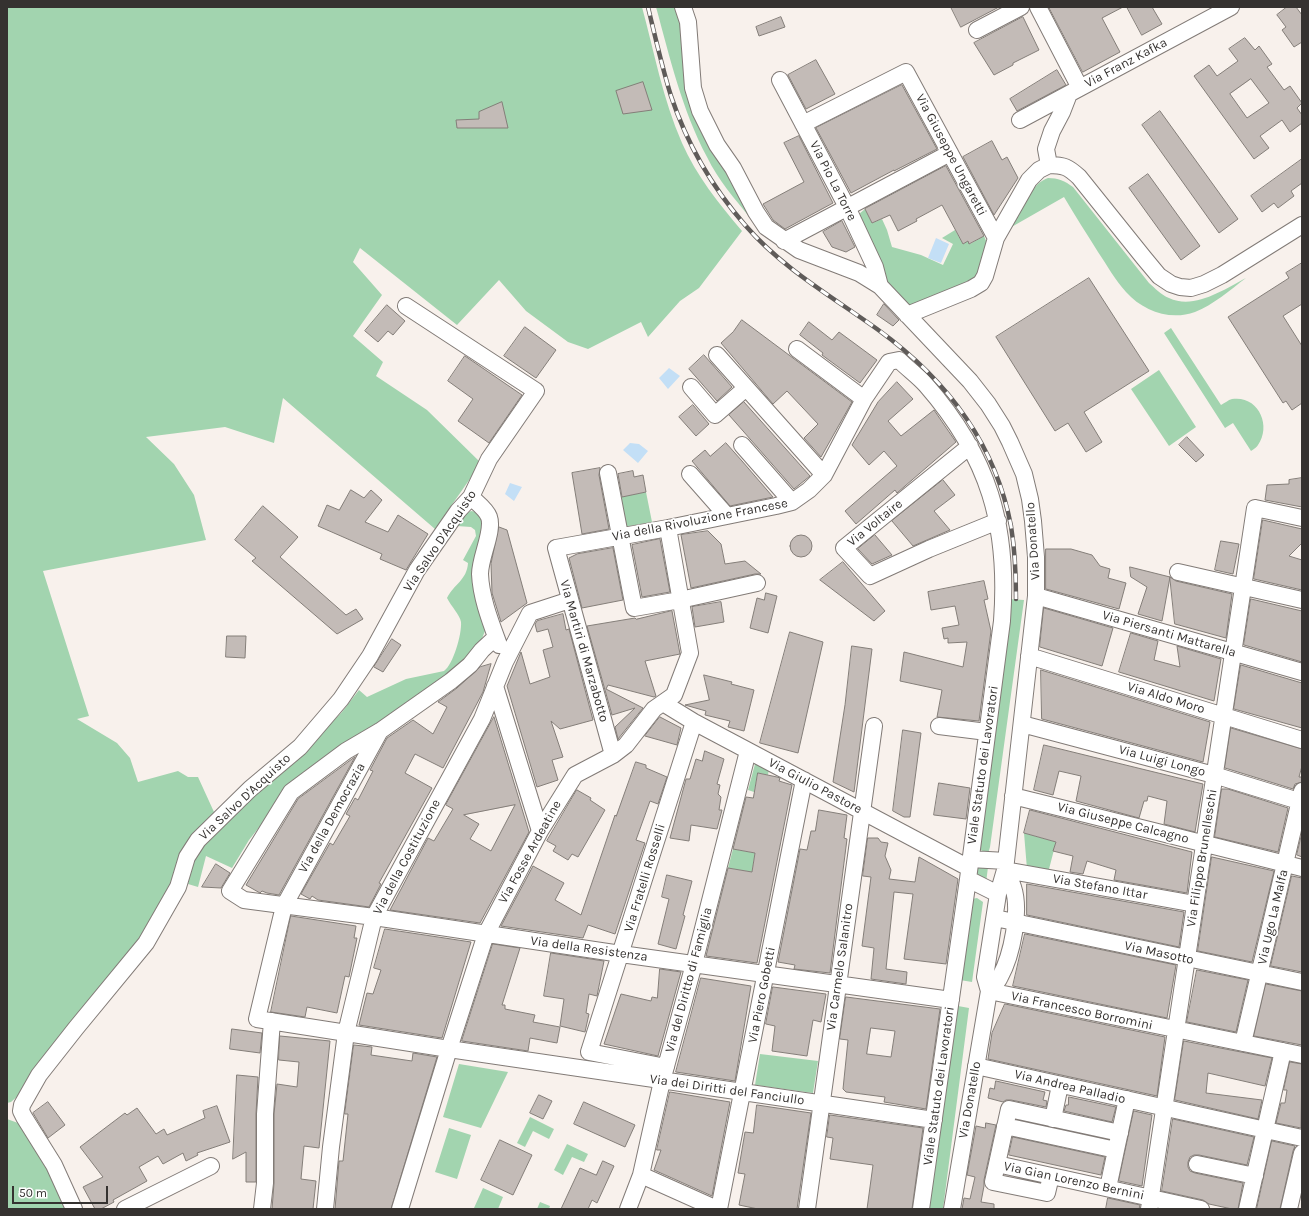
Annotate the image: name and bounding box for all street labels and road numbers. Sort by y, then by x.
street label: Via Franz Kafka [1082,35,1170,91]
street label: Via Giuseppe Ungaretti [912,91,990,219]
street label: Via Pio La Torre [806,138,860,224]
street label: Via Salvo D'Acquisto [400,487,480,595]
street label: Via della Rivoluzione Francese [611,495,789,545]
street label: Via Voltaire [844,496,906,550]
street label: Via Donatello [1022,502,1044,580]
street label: Via Martiri di Marzabotto [556,578,612,724]
street label: Via Piersanti Mattarella [1100,607,1238,661]
street label: Via Aldo Moro [1125,679,1207,717]
street label: Viale Statuto dei Lavoratori [964,685,1002,845]
street label: Via Luigi Longo [1117,742,1207,780]
street label: Via Salvo D'Acquisto [196,751,294,843]
street label: Via Giulio Pastore [766,755,864,817]
street label: Via della Democrazia [295,760,369,876]
street label: Via Filippo Brunelleschi [1183,788,1221,928]
street label: Via della Costituzione [370,797,444,917]
street label: Via Fosse Ardeatine [495,798,565,906]
street label: Via Giuseppe Calcagno [1056,799,1190,847]
street label: Via Fratelli Rosselli [621,822,669,934]
street label: Via Ugo La Malfa [1254,868,1292,966]
street label: Via Stefano Ittar [1051,871,1149,903]
street label: Via Carmelo Salanitro [823,902,857,1032]
street label: Via del Diritto di Famiglia [662,906,716,1054]
street label: Via della Resistenza [529,933,649,965]
street label: Via Masotto [1123,938,1195,968]
street label: Via Piero Gobetti [745,946,779,1044]
street label: Via Francesco Borromini [1010,988,1154,1034]
street label: Viale Statuto dei Lavoratori [920,1006,958,1166]
street label: Via Donatello [956,1060,984,1140]
street label: Via Andrea Palladio [1013,1067,1127,1107]
street label: Via dei Diritti del Fanciullo [649,1071,805,1109]
street label: Via Gian Lorenzo Bernini [1002,1158,1146,1204]

